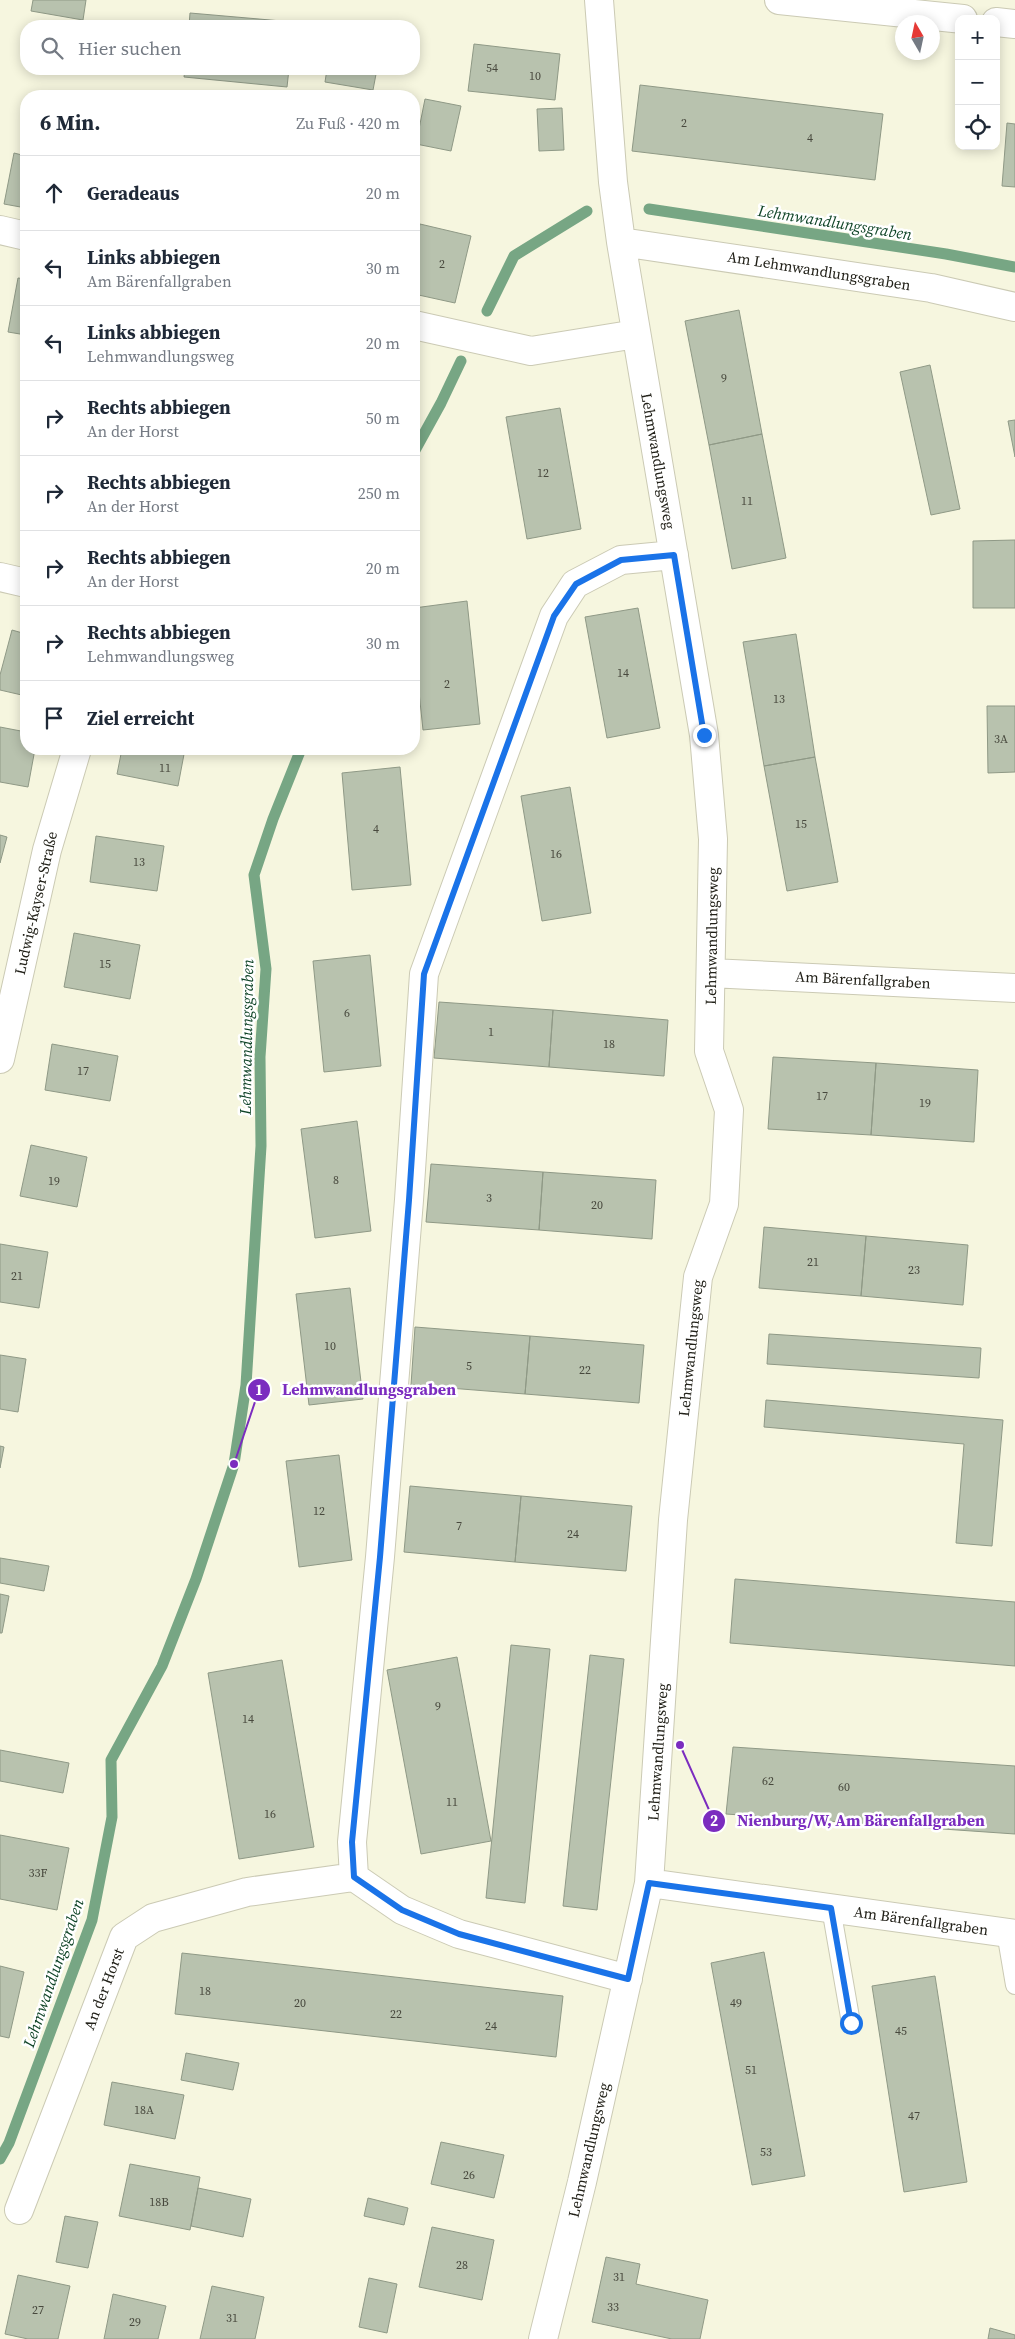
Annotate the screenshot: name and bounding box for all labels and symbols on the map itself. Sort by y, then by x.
north arrow [895,15,940,60]
house number: 54 [486,60,498,76]
house number: 10 [529,68,541,84]
house number: 2 [681,115,687,131]
house number: 4 [807,130,813,146]
water label: Lehmwandlungsgraben [755,199,914,245]
street label: Am Lehmwandlungsgraben [726,246,912,295]
house number: 2 [439,256,445,272]
house number: 9 [721,370,727,386]
street label: Lehmwandlungsweg [636,391,681,531]
house number: 12 [537,465,549,481]
house number: 11 [741,493,753,509]
house number: 14 [617,665,629,681]
house number: 2 [444,676,450,692]
house number: 13 [773,691,785,707]
route end [693,724,716,747]
house number: 3A [994,731,1008,747]
house number: 11 [159,760,171,776]
house number: 15 [795,816,807,832]
house number: 4 [373,821,379,837]
street label: Ludwig-Kayser-Straße [9,829,62,977]
house number: 16 [550,846,562,862]
house number: 13 [133,854,145,870]
street label: Lehmwandlungsweg [700,867,723,1005]
house number: 15 [99,956,111,972]
water label: Lehmwandlungsgraben [234,959,258,1116]
street label: Am Bärenfallgraben [795,965,931,994]
house number: 6 [344,1005,350,1021]
house number: 1 [488,1024,494,1040]
house number: 18 [603,1036,615,1052]
house number: 17 [77,1063,89,1079]
house number: 17 [816,1088,828,1104]
house number: 19 [919,1095,931,1111]
house number: 8 [333,1172,339,1188]
house number: 19 [48,1173,60,1189]
house number: 3 [486,1190,492,1206]
house number: 20 [591,1197,603,1213]
house number: 21 [807,1254,819,1270]
house number: 23 [908,1262,920,1278]
house number: 21 [11,1268,23,1284]
street label: Lehmwandlungsweg [673,1278,708,1418]
house number: 10 [324,1338,336,1354]
house number: 5 [466,1358,472,1374]
house number: 22 [579,1362,591,1378]
callout: Lehmwandlungsgraben [247,1374,466,1405]
text: Lehmwandlungsgraben [282,1378,456,1400]
text: 1 [255,1379,263,1400]
house number: 12 [313,1503,325,1519]
house number: 7 [456,1518,462,1534]
house number: 24 [567,1526,579,1542]
street label: Lehmwandlungsweg [642,1682,673,1821]
house number: 9 [435,1698,441,1714]
house number: 14 [242,1711,254,1727]
house number: 62 [762,1773,774,1789]
house number: 60 [838,1779,850,1795]
house number: 11 [446,1794,458,1810]
callout: Nienburg/W, Am Bärenfallgraben [702,1805,995,1836]
house number: 16 [264,1806,276,1822]
text: Nienburg/W, Am Bärenfallgraben [737,1809,985,1831]
text: 2 [710,1810,718,1831]
house number: 33F [29,1865,48,1881]
water label: Lehmwandlungsgraben [17,1896,89,2051]
street label: Am Bärenfallgraben [852,1901,990,1940]
street label: An der Horst [78,1945,129,2033]
house number: 18 [199,1983,211,1999]
house number: 20 [294,1995,306,2011]
house number: 49 [730,1995,742,2011]
house number: 22 [390,2006,402,2022]
route start [840,2012,863,2035]
house number: 24 [485,2018,497,2034]
house number: 45 [895,2023,907,2039]
house number: 51 [745,2062,757,2078]
street label: Lehmwandlungsweg [563,2080,614,2219]
house number: 18A [134,2102,154,2118]
house number: 47 [908,2108,920,2124]
house number: 53 [760,2144,772,2160]
house number: 26 [463,2167,475,2183]
house number: 18B [149,2194,169,2210]
house number: 28 [456,2257,468,2273]
house number: 31 [613,2269,625,2285]
house number: 33 [607,2299,619,2315]
house number: 27 [32,2302,44,2318]
house number: 31 [226,2310,238,2326]
house number: 29 [129,2314,141,2330]

